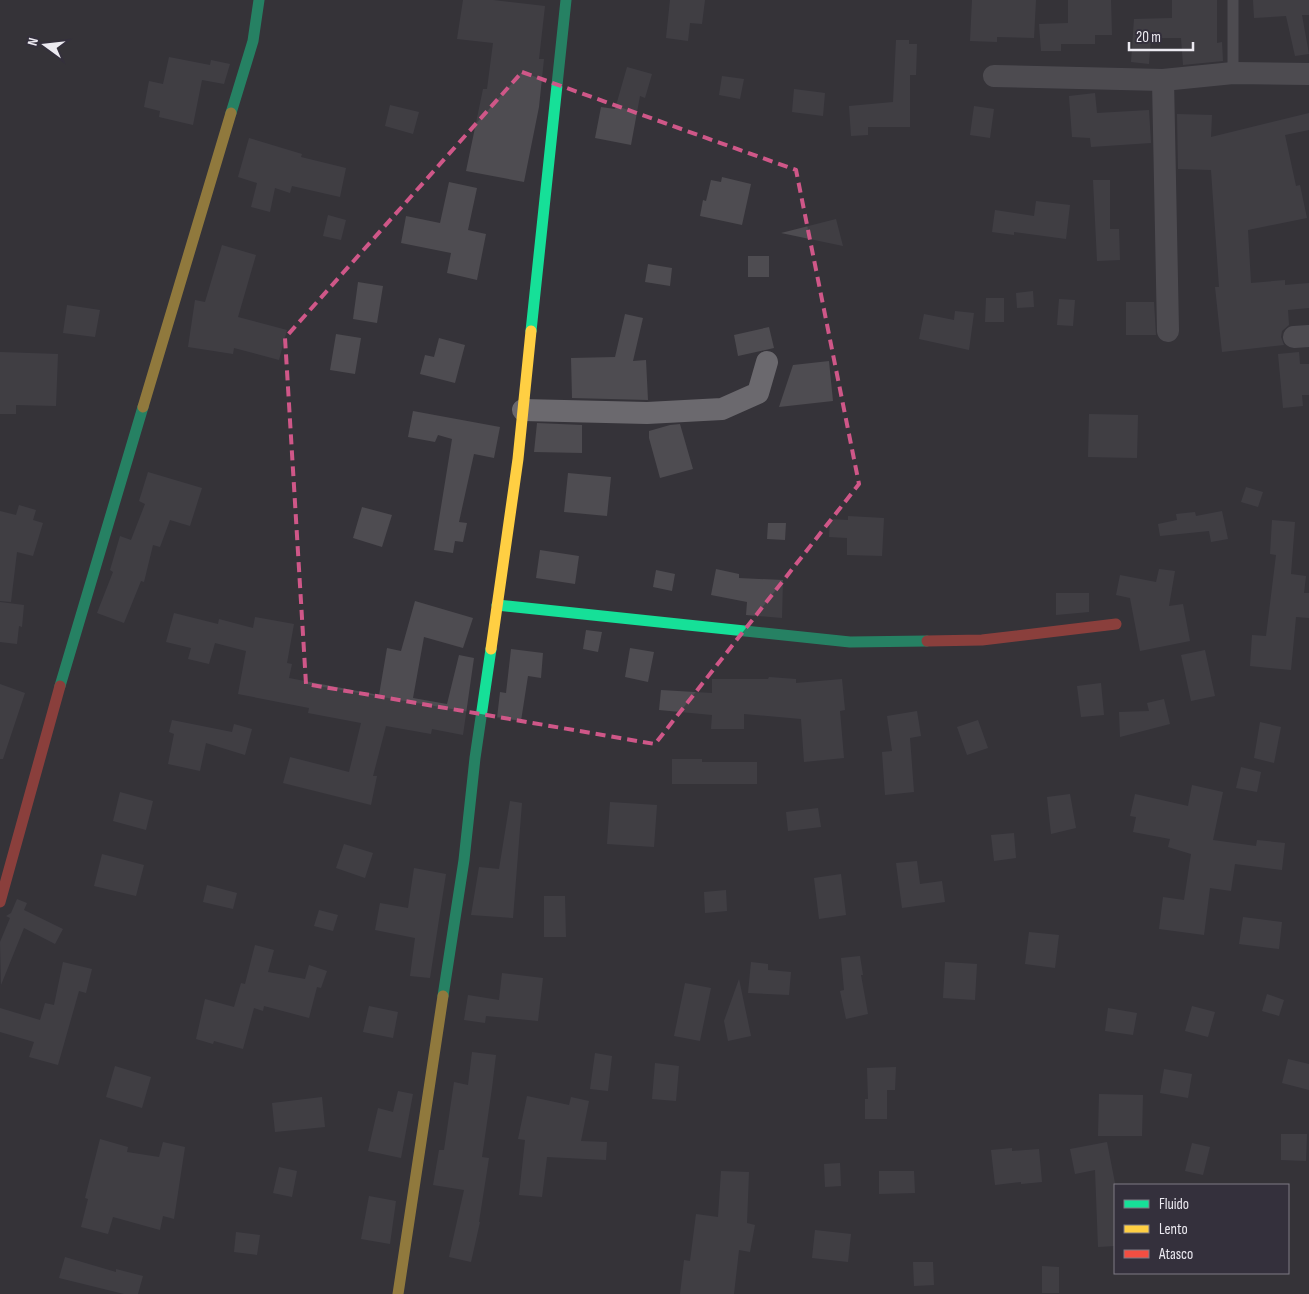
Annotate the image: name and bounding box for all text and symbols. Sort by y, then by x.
north arrow [20,20,70,70]
scale bar [1129,20,1193,52]
text: 20 m [1136,28,1161,47]
text: N [24,36,42,48]
legend [1114,1184,1289,1274]
text: Fluido [1159,1195,1189,1214]
text: Lento [1159,1220,1188,1239]
text: Atasco [1158,1245,1193,1264]

